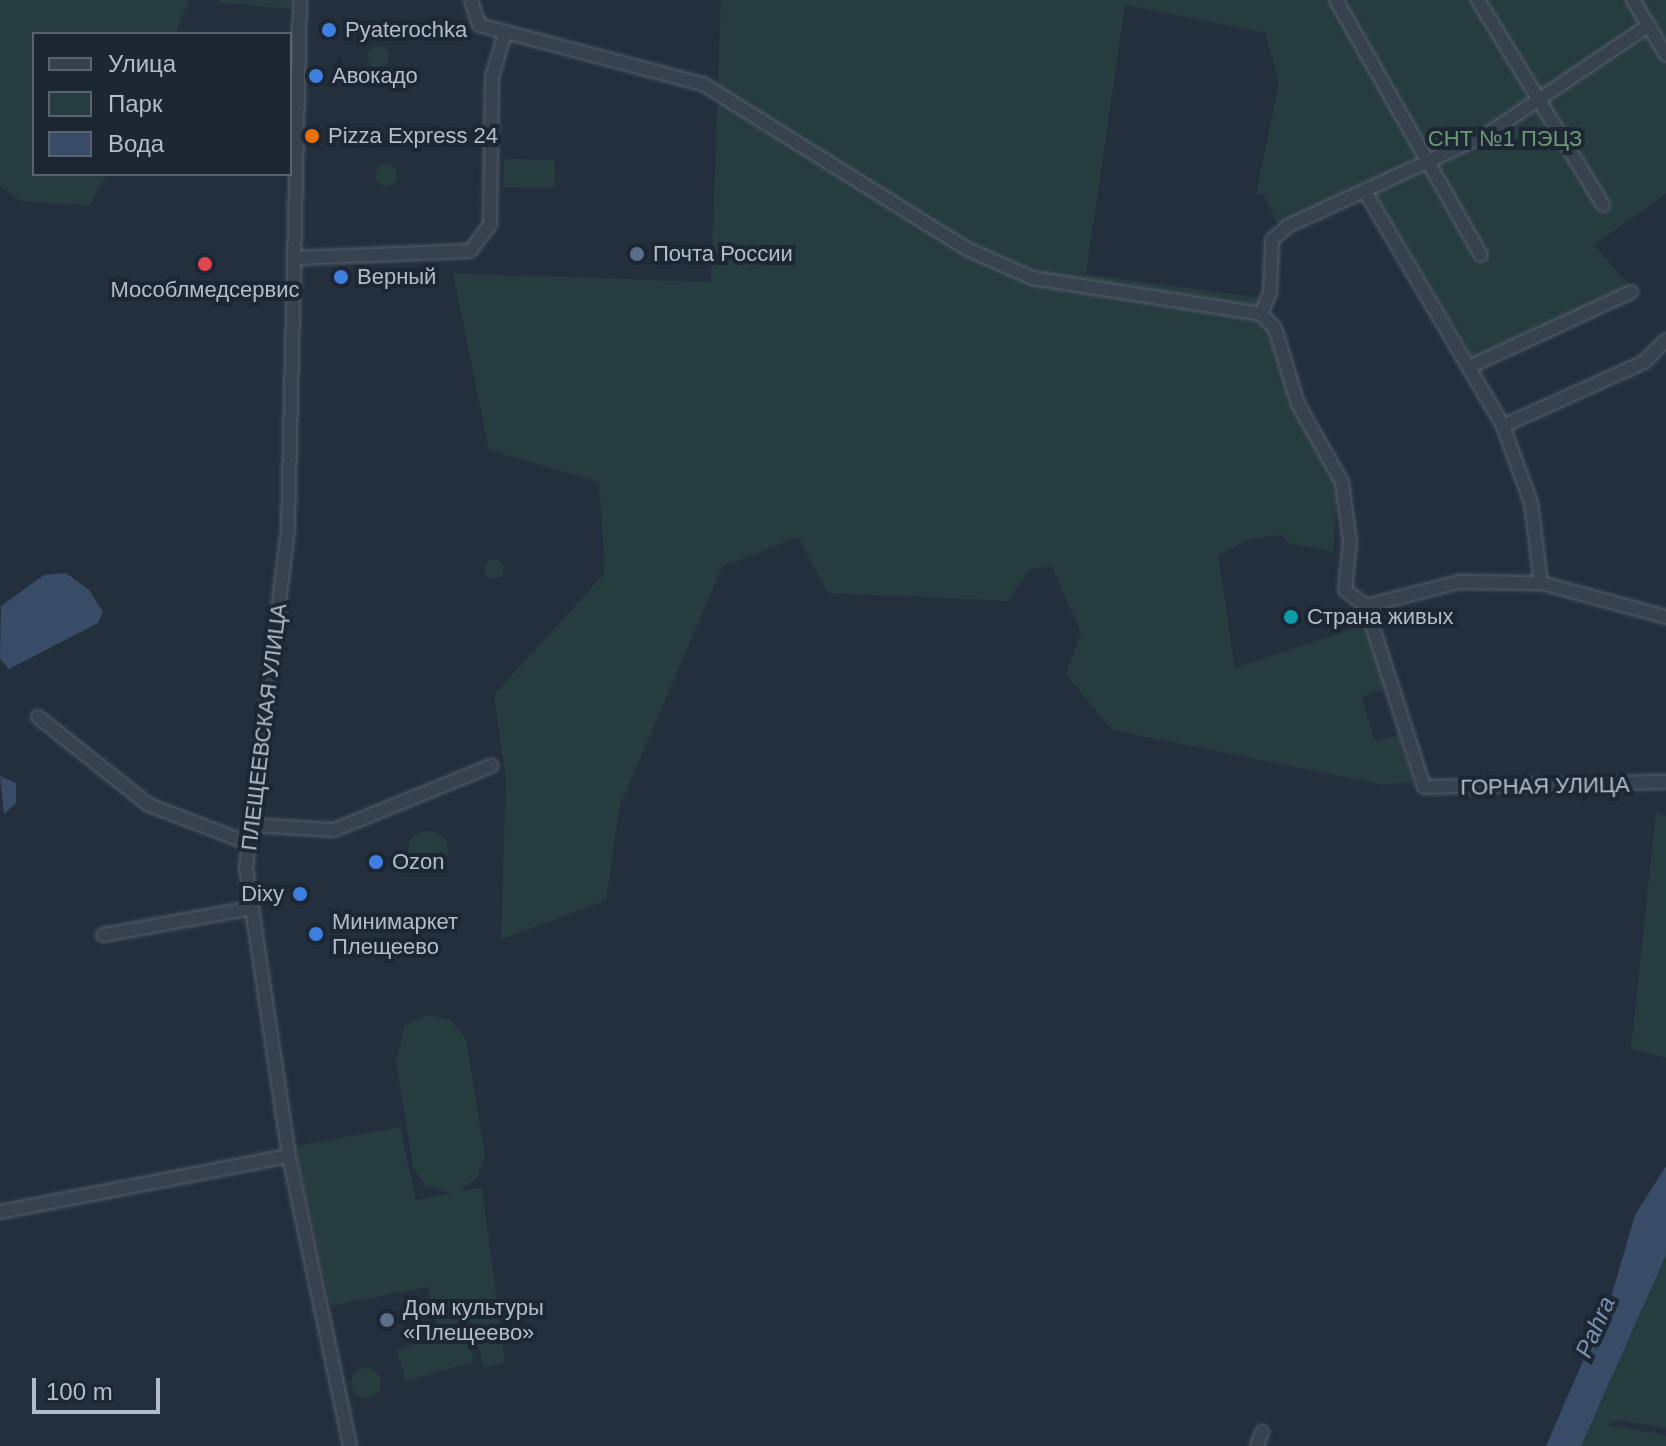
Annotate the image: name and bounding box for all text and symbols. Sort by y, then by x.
place label: Pyaterochka [345,17,467,43]
marker: Pyaterochka [320,21,338,39]
legend [32,32,292,176]
text: Улица [108,50,176,77]
place label: Авокадо [332,63,418,89]
marker: Авокадо [307,67,325,85]
text: Парк [108,90,162,117]
place label: Pizza Express 24 [328,123,498,149]
park label: СНТ №1 ПЭЦЗ [1428,126,1582,152]
marker: Pizza Express 24 [303,127,321,145]
text: Вода [108,130,164,157]
place label: Почта России [653,241,793,267]
marker: Почта России [628,245,646,263]
marker: Мособлмедсервис [196,255,214,273]
place label: Верный [357,264,436,290]
marker: Верный [332,268,350,286]
place label: Мособлмедсервис [111,277,299,303]
street label: ПЛЕЩЕЕВСКАЯ УЛИЦА [236,602,292,852]
place label: Страна живых [1307,604,1453,630]
marker: Страна живых [1282,608,1300,626]
street label: ГОРНАЯ УЛИЦА [1460,771,1630,801]
place label: Ozon [392,849,445,875]
marker: Ozon [367,853,385,871]
place label: Dixy [241,881,284,907]
marker: Dixy [291,885,309,903]
place label: Минимаркет Плещеево [332,908,458,960]
marker: Минимаркет Плещеево [307,925,325,943]
water label: Pahra [1569,1292,1621,1362]
place label: Дом культуры «Плещеево» [403,1294,544,1346]
marker: Дом культуры «Плещеево» [378,1311,396,1329]
scale bar [36,1362,164,1412]
text: 100 m [46,1378,113,1405]

